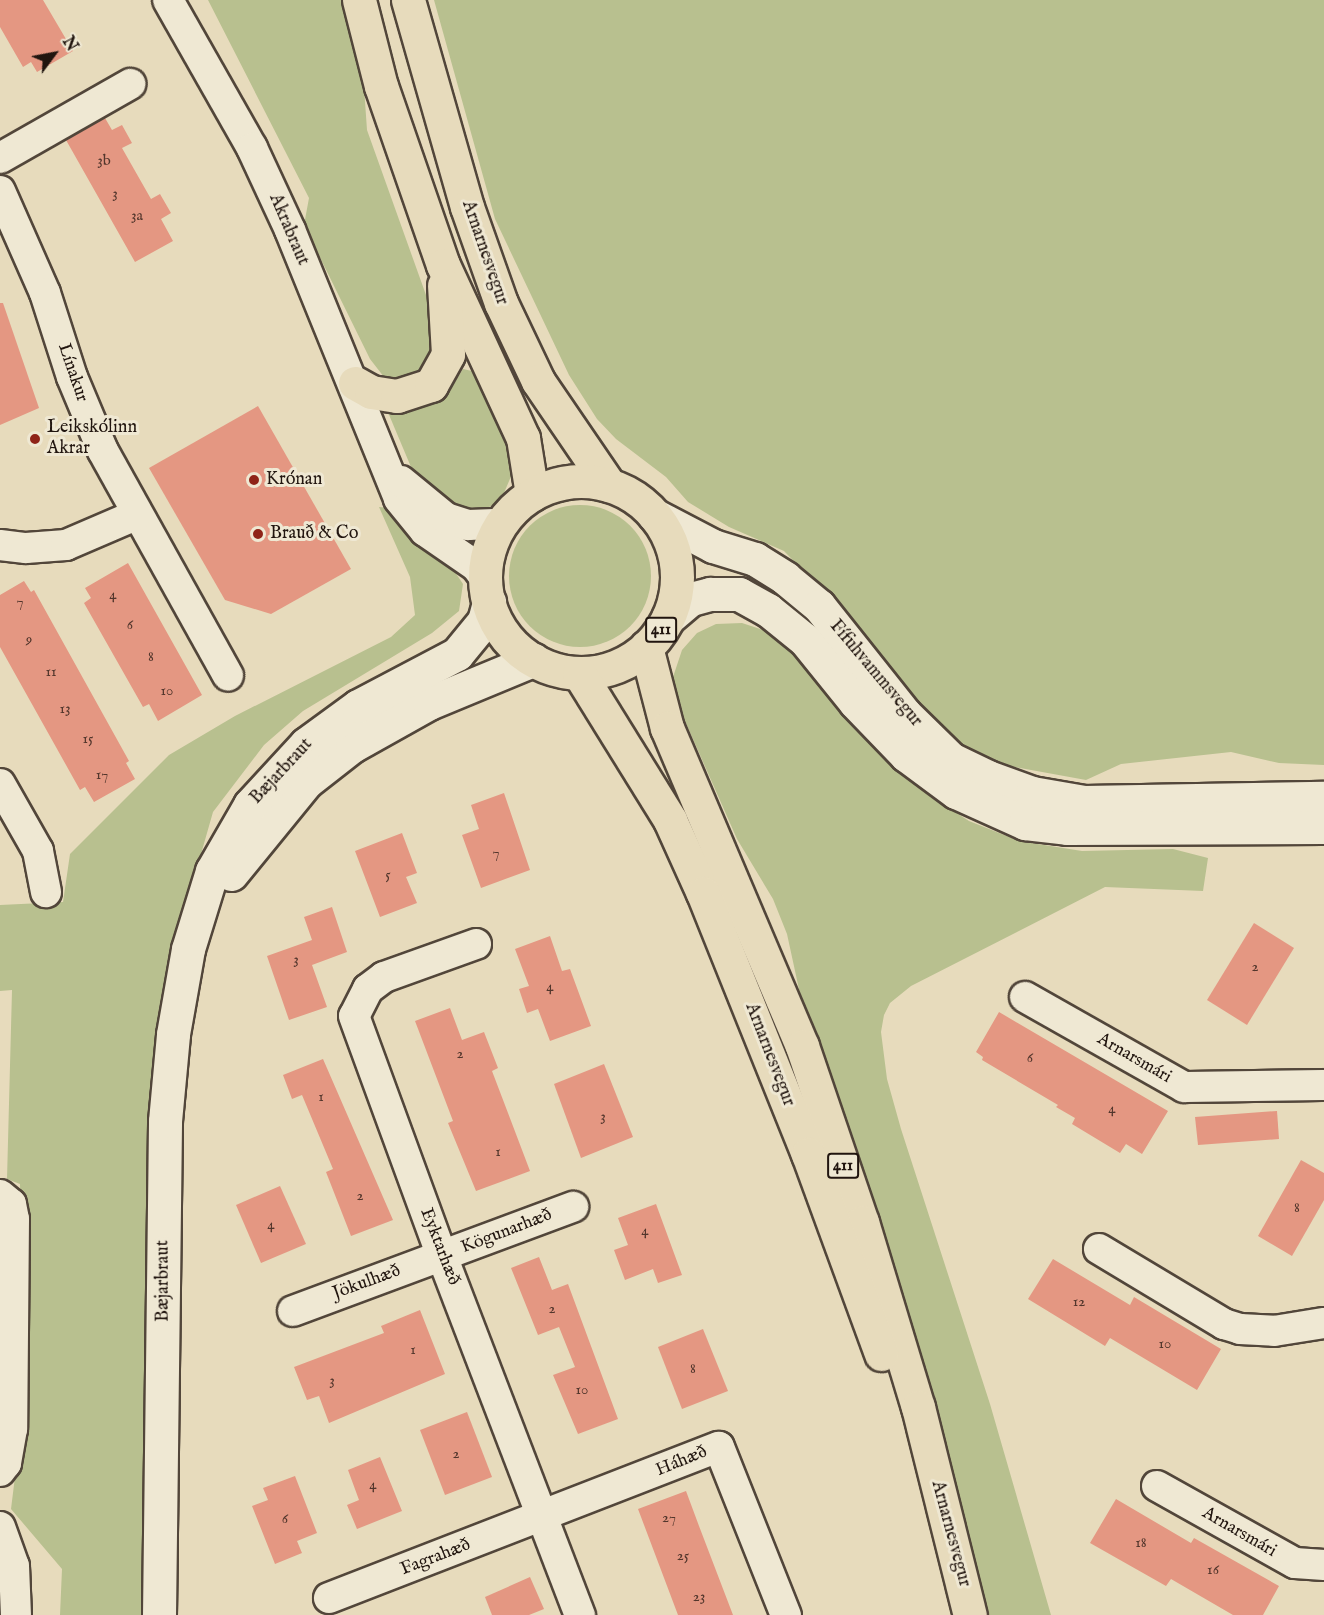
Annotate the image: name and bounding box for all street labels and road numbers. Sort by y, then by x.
street label: Akrabraut [263,191,313,269]
street label: Arnarnesvegur [456,198,512,308]
street label: Línakur [52,341,92,405]
street label: Fífuhvammsvegur [824,616,926,732]
road number: 411 [644,617,678,643]
street label: Bæjarbraut [246,735,318,809]
street label: Arnarnesvegur [739,1000,799,1110]
street label: Arnarsmári [1093,1029,1175,1089]
road number: 411 [826,1153,860,1179]
street label: Eyktarhæð [414,1205,464,1289]
street label: Kögunarhæð [458,1205,556,1259]
street label: Bæjarbraut [153,1240,175,1322]
street label: Jökulhæð [330,1261,404,1305]
street label: Háhæð [653,1442,711,1482]
street label: Arnarnesvegur [925,1479,975,1589]
street label: Arnarsmári [1198,1503,1280,1563]
street label: Fagrahæð [398,1535,474,1581]

